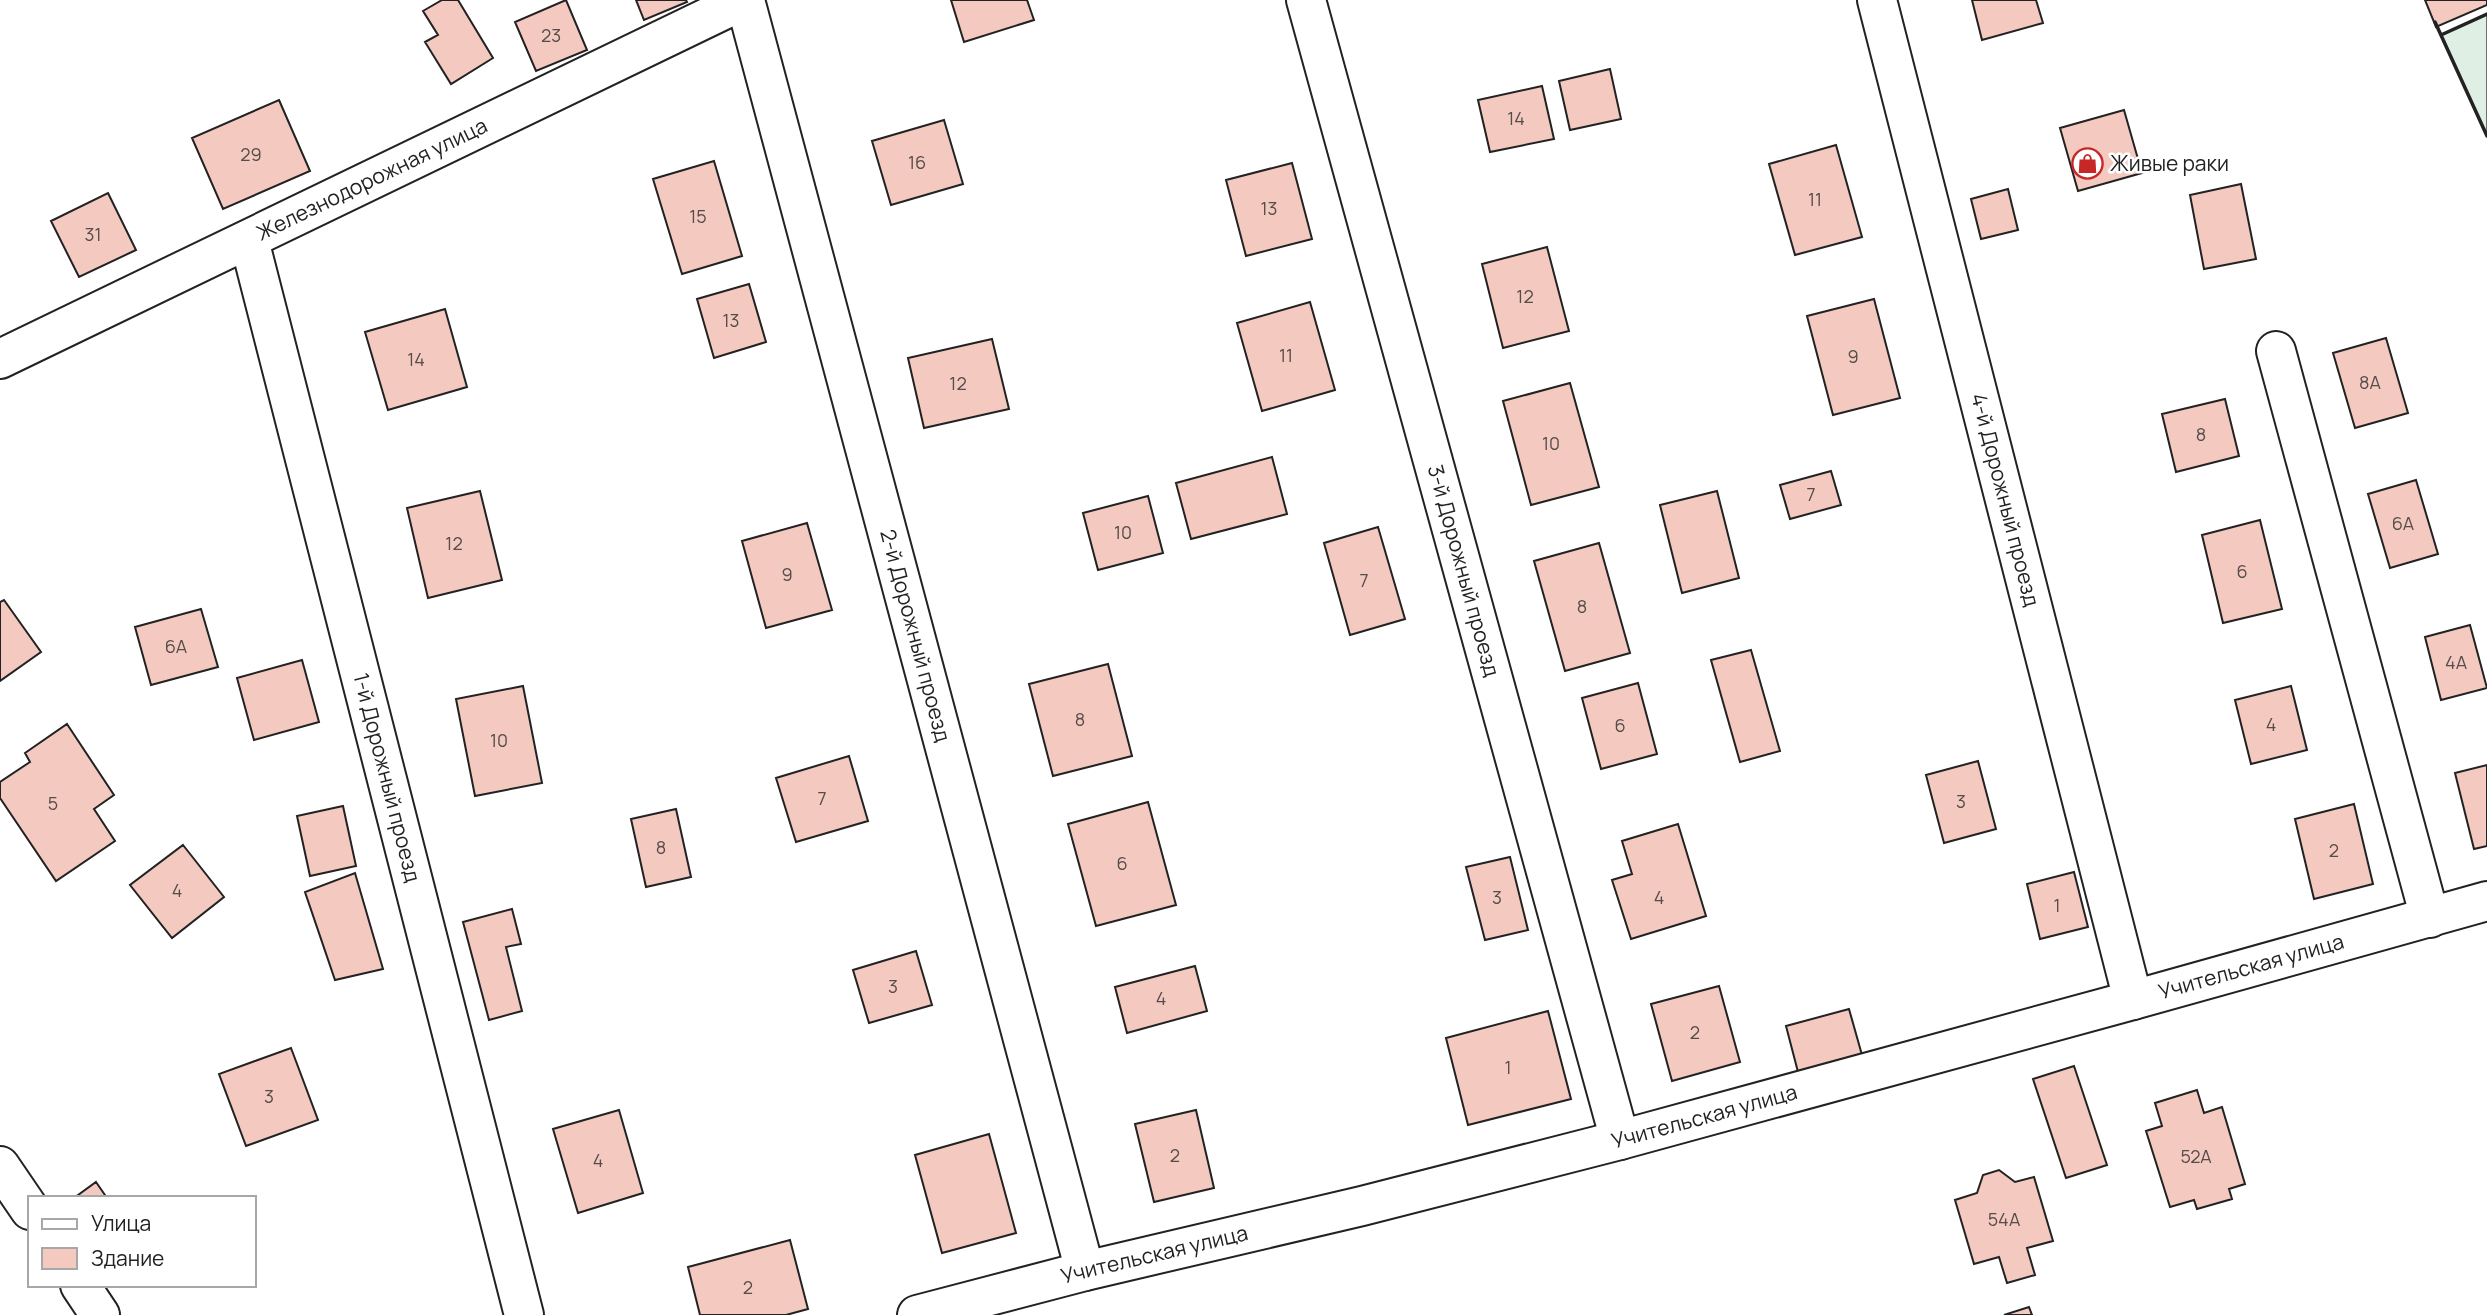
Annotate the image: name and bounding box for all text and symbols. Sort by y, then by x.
house number: 23 [541,23,561,47]
house number: 14 [1507,106,1525,130]
street label: Железнодорожная улица [251,111,492,246]
house number: 29 [240,142,262,166]
shop icon: Живые раки [2070,147,2104,181]
place label: Живые раки [2110,149,2229,177]
house number: 16 [908,150,926,174]
house number: 11 [1808,187,1822,211]
house number: 13 [1261,196,1277,220]
house number: 15 [689,204,707,228]
house number: 31 [85,222,101,246]
house number: 12 [1516,284,1534,308]
house number: 13 [723,308,739,332]
house number: 11 [1279,343,1293,367]
house number: 9 [1847,344,1859,368]
house number: 14 [407,347,425,371]
house number: 8А [2359,370,2382,394]
house number: 12 [949,371,967,395]
street label: 4-й Дорожный проезд [1965,390,2047,609]
house number: 8 [2196,422,2206,446]
house number: 10 [1542,431,1560,455]
street label: 3-й Дорожный проезд [1422,461,1507,679]
house number: 7 [1806,482,1816,506]
house number: 6А [2392,511,2415,535]
house number: 10 [1114,520,1132,544]
street label: 2-й Дорожный проезд [874,526,958,745]
house number: 12 [445,531,463,555]
house number: 6 [2236,559,2248,583]
house number: 9 [781,562,793,586]
house number: 7 [1359,568,1369,592]
house number: 8 [1577,594,1587,618]
house number: 6А [165,634,188,658]
house number: 4А [2445,650,2468,674]
street label: 1-й Дорожный проезд [347,670,428,885]
house number: 8 [1075,707,1085,731]
house number: 4 [2266,712,2276,736]
house number: 6 [1614,713,1626,737]
house number: 10 [490,728,508,752]
house number: 7 [817,786,827,810]
house number: 3 [1956,789,1966,813]
house number: 5 [48,791,58,815]
house number: 8 [656,835,666,859]
house number: 2 [2329,838,2339,862]
house number: 6 [1116,851,1128,875]
house number: 4 [172,878,182,902]
house number: 3 [1492,885,1502,909]
house number: 4 [1654,885,1664,909]
house number: 1 [2053,893,2061,917]
street label: Учительская улица [2155,927,2347,1005]
house number: 3 [888,974,898,998]
house number: 4 [1156,986,1166,1010]
house number: 2 [1690,1020,1700,1044]
house number: 1 [1504,1055,1512,1079]
street label: Учительская улица [1608,1077,1800,1155]
house number: 3 [264,1084,274,1108]
house number: 2 [1170,1143,1180,1167]
house number: 52А [2180,1144,2212,1168]
house number: 4 [593,1148,603,1172]
legend [28,1196,256,1287]
house number: 54А [1988,1207,2021,1231]
text: Улица [91,1209,151,1237]
street label: Учительская улица [1058,1218,1251,1290]
text: Здание [91,1244,164,1272]
house number: 2 [743,1275,753,1299]

